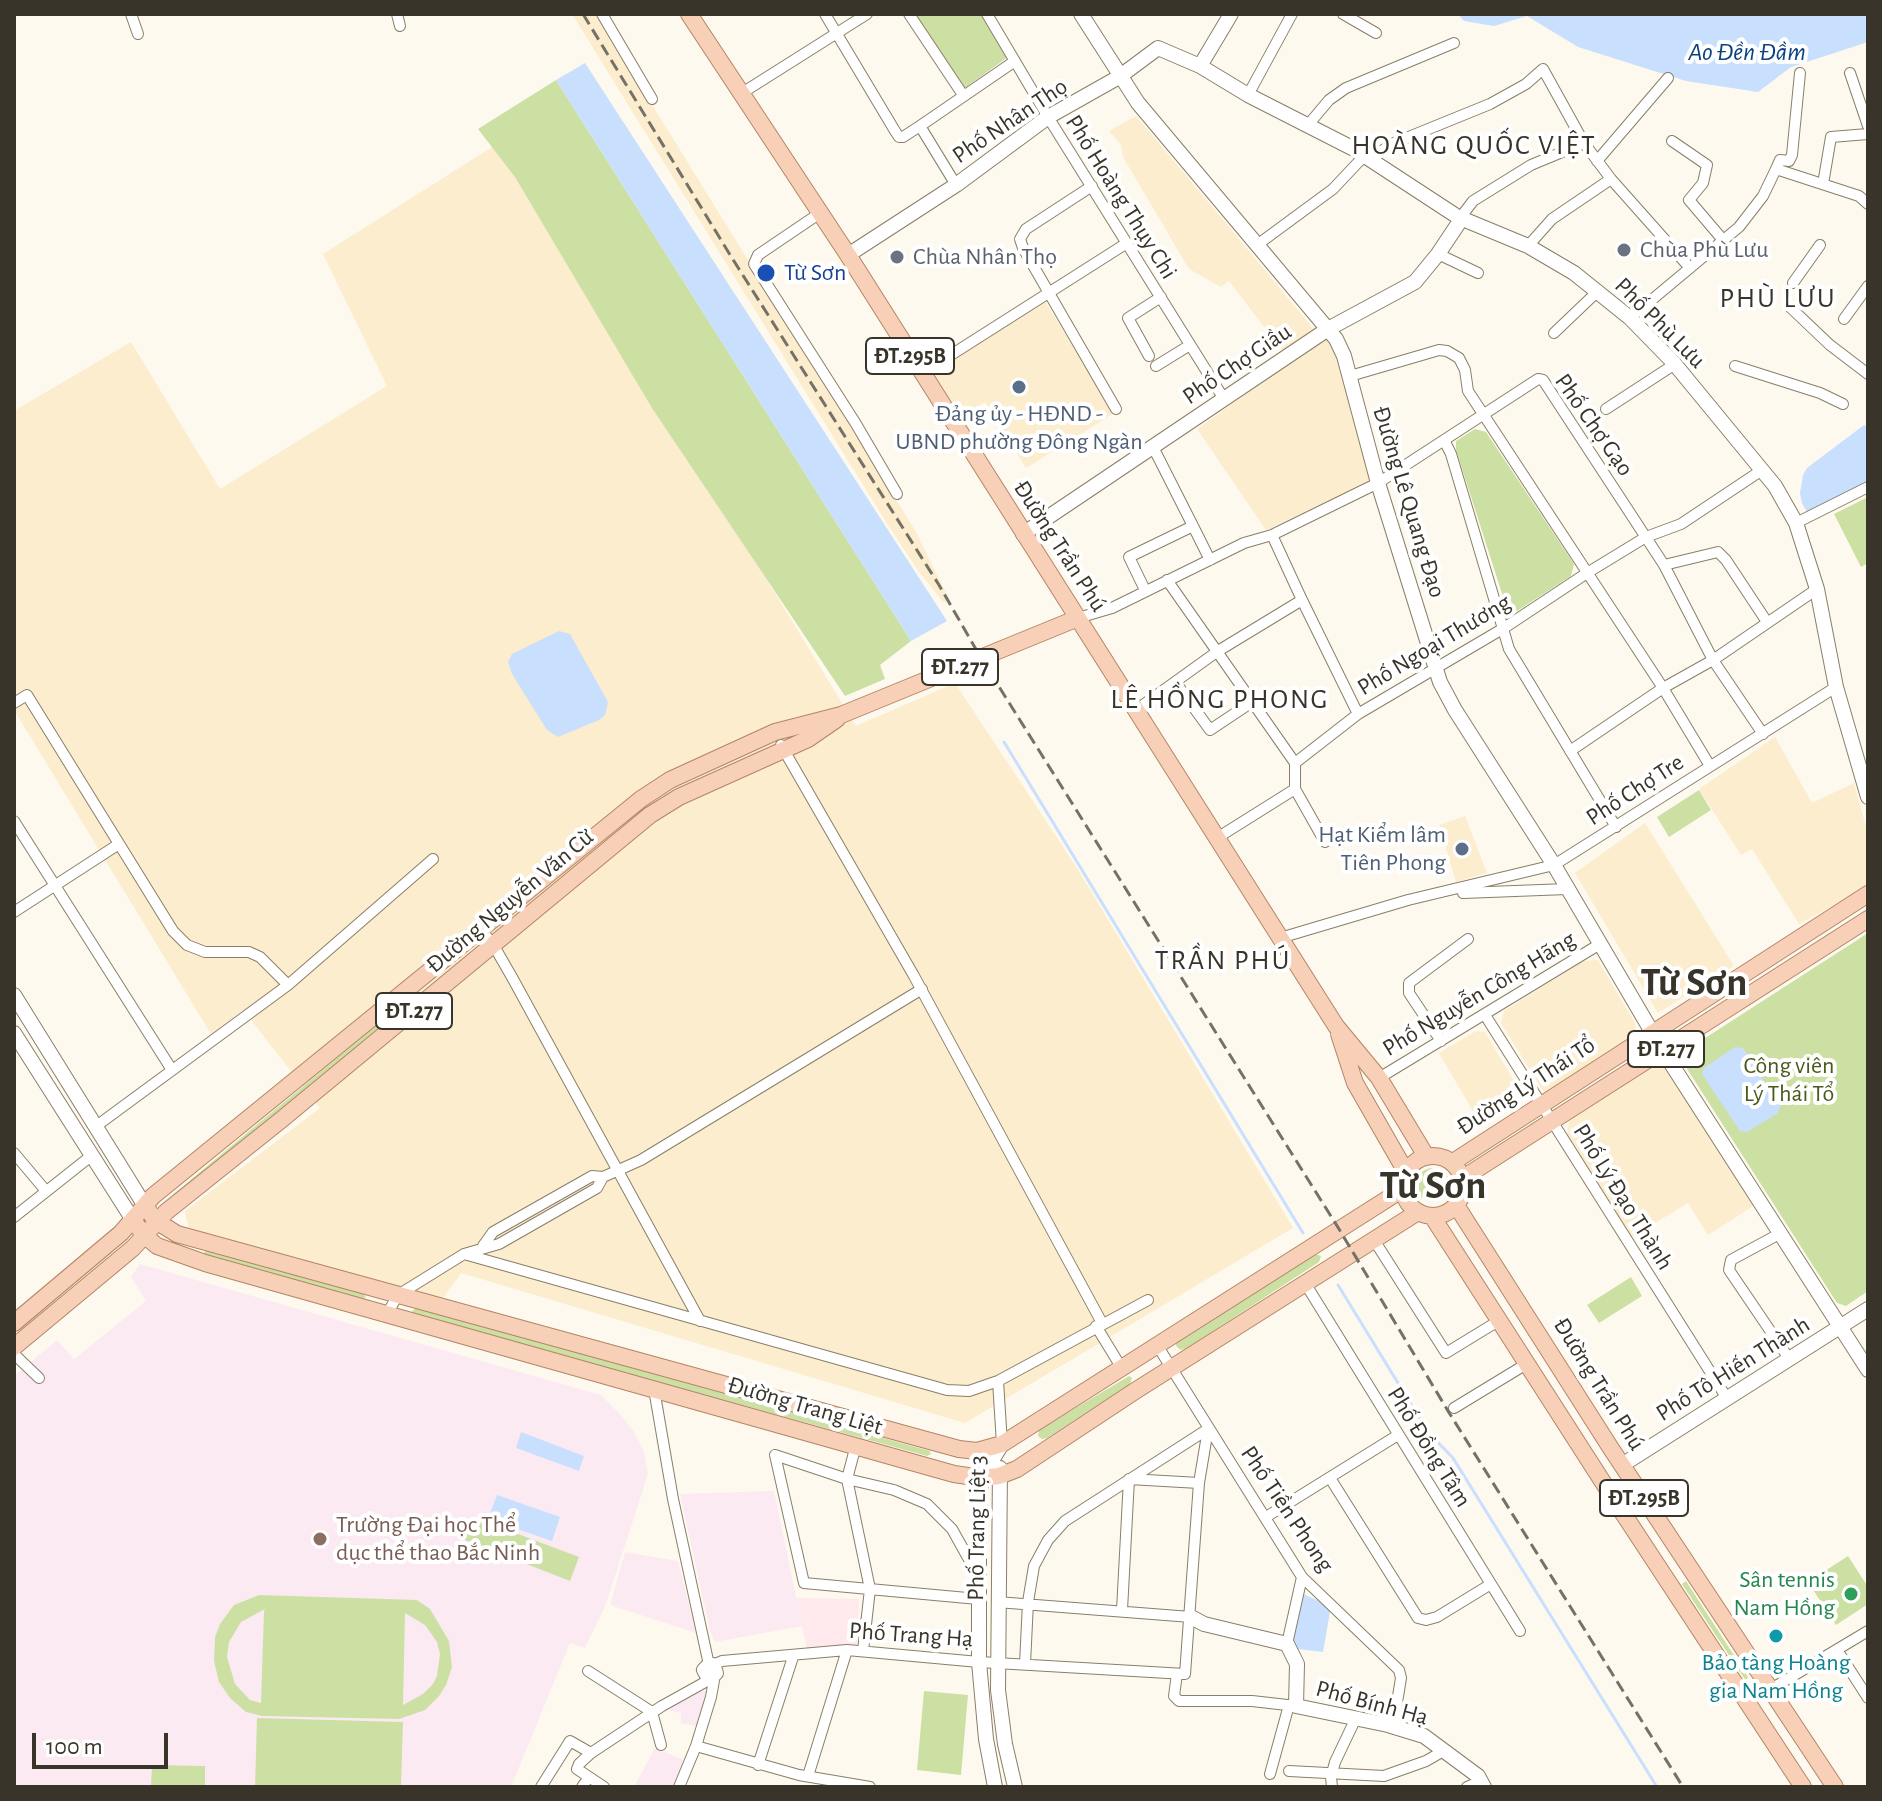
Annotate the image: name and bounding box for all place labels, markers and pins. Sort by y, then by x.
place label: Chùa Phù Lưu [1640,236,1768,264]
marker: Chùa Phù Lưu [1615,241,1633,259]
place label: Chùa Nhân Thọ [913,243,1057,271]
marker: Chùa Nhân Thọ [888,248,906,266]
place label: Từ Sơn [784,259,846,287]
marker: Từ Sơn [755,262,777,284]
marker: Đảng ủy - HĐND - UBND phường Đông Ngàn [1010,378,1028,396]
place label: Đảng ủy - HĐND - UBND phường Đông Ngàn [895,400,1143,456]
place label: Hạt Kiểm lâm Tiên Phong [1318,821,1446,877]
marker: Hạt Kiểm lâm Tiên Phong [1453,840,1471,858]
place label: Trường Đại học Thể dục thể thao Bắc Ninh [336,1511,540,1567]
marker: Trường Đại học Thể dục thể thao Bắc Ninh [311,1530,329,1548]
place label: Sân tennis Nam Hồng [1734,1566,1835,1622]
marker: Sân tennis Nam Hồng [1842,1585,1860,1603]
marker: Bảo tàng Hoàng gia Nam Hồng [1767,1627,1785,1645]
place label: Bảo tàng Hoàng gia Nam Hồng [1702,1649,1850,1705]

